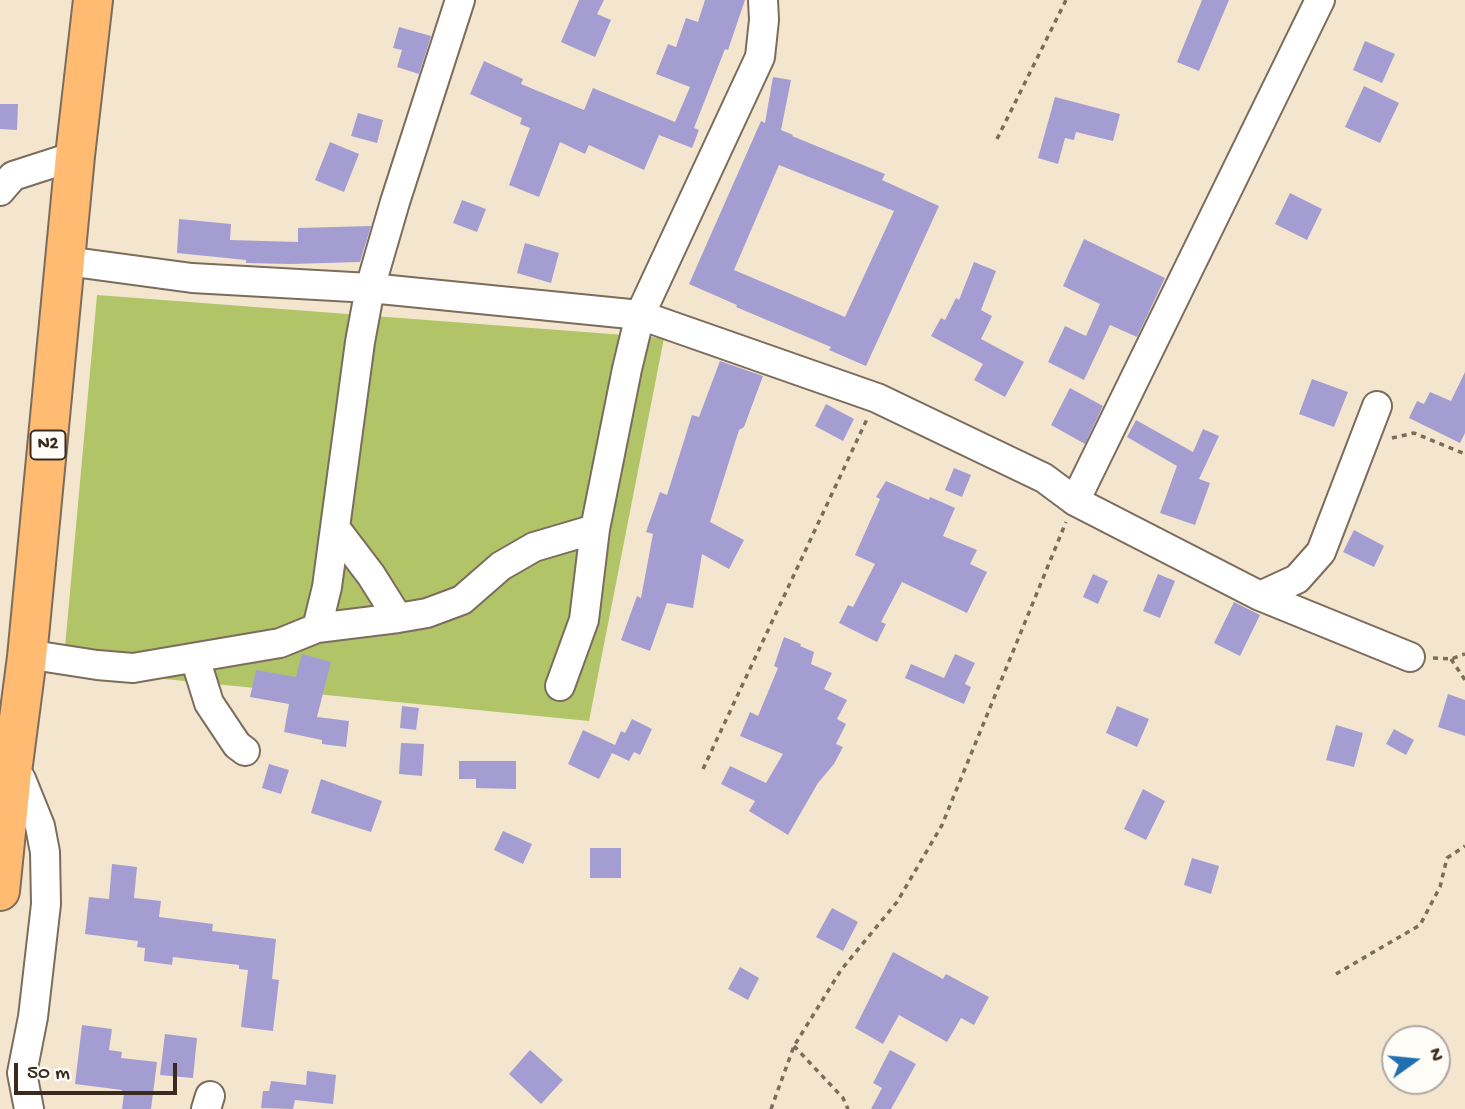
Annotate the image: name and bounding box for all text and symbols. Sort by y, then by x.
road number: N2 [30,430,66,460]
north arrow [1381,1025,1451,1095]
text: N [1422,1046,1448,1064]
scale bar [18,1050,180,1094]
text: 50 m [27,1062,70,1087]

